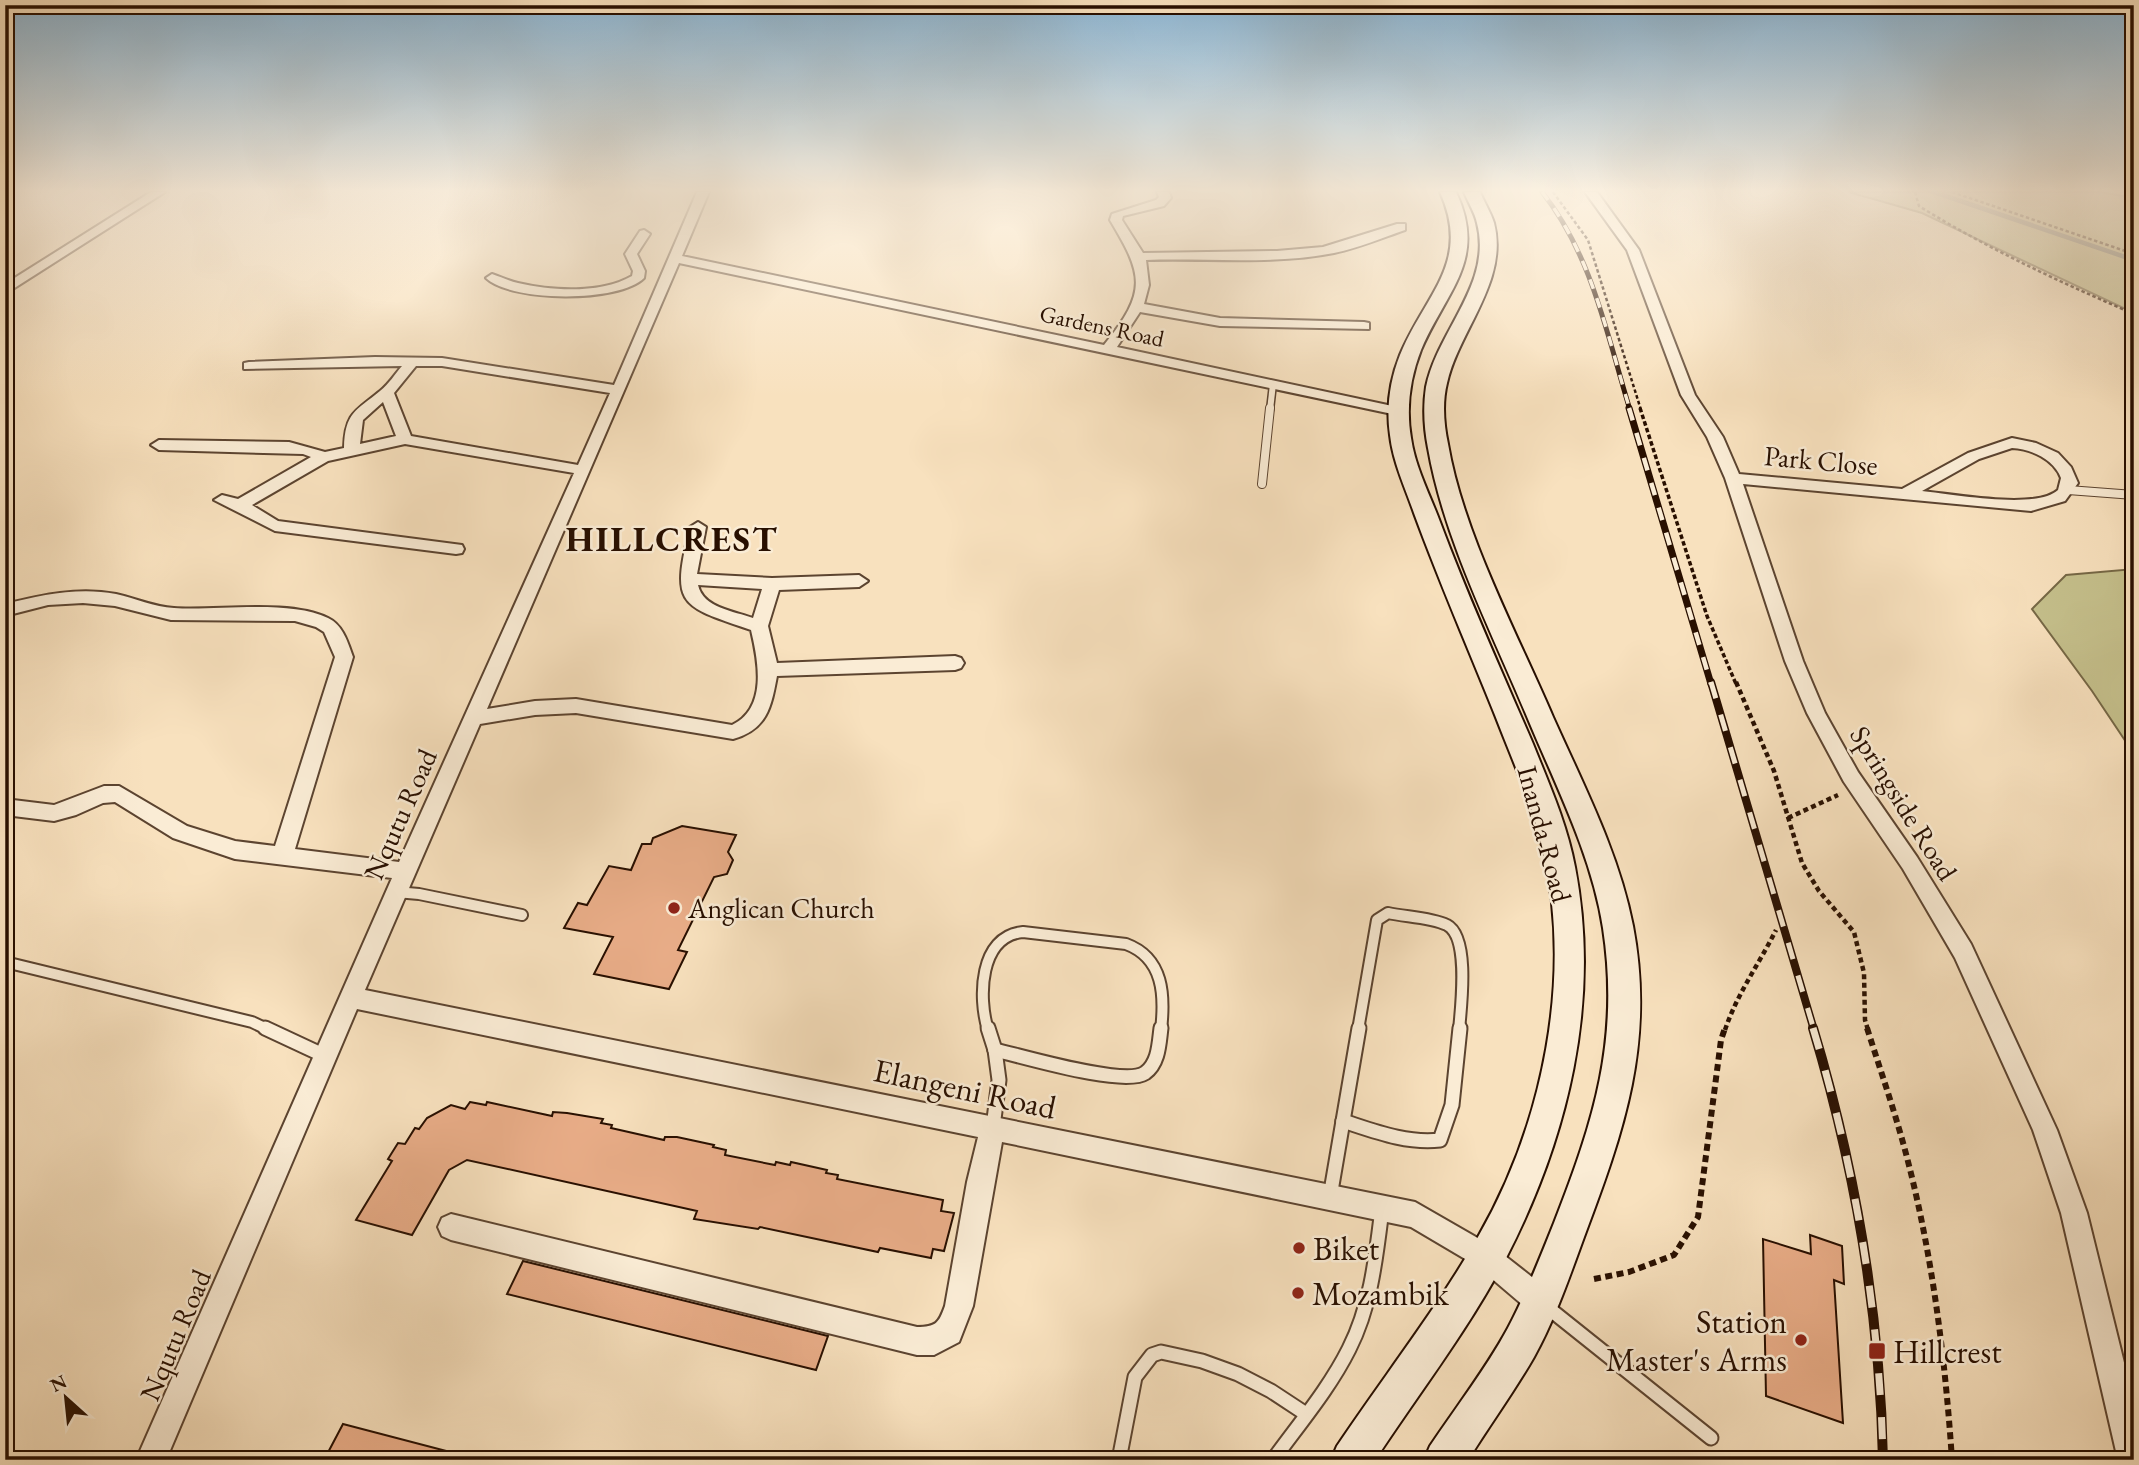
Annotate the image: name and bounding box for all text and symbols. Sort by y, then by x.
street label: Gardens Road [1037,298,1167,354]
street label: Park Close [1763,437,1879,483]
district label: HILLCREST [566,516,778,561]
street label: Springside Road [1842,719,1966,888]
street label: Nqutu Road [355,742,445,885]
street label: Inanda Road [1510,762,1581,907]
place label: Anglican Church [687,890,875,926]
marker: Anglican Church [666,900,682,916]
street label: Elangeni Road [870,1048,1060,1129]
place label: Biket [1313,1227,1380,1270]
marker: Biket [1291,1240,1307,1256]
street label: Nqutu Road [131,1263,219,1406]
place label: Mozambik [1312,1272,1449,1315]
marker: Mozambik [1290,1285,1306,1301]
place label: Station Master's Arms [1606,1300,1787,1381]
place label: Hillcrest [1893,1330,2002,1373]
marker: Station Master's Arms [1793,1332,1809,1348]
marker: Hillcrest [1867,1341,1887,1361]
north arrow [32,1364,102,1434]
text: N [46,1368,72,1398]

